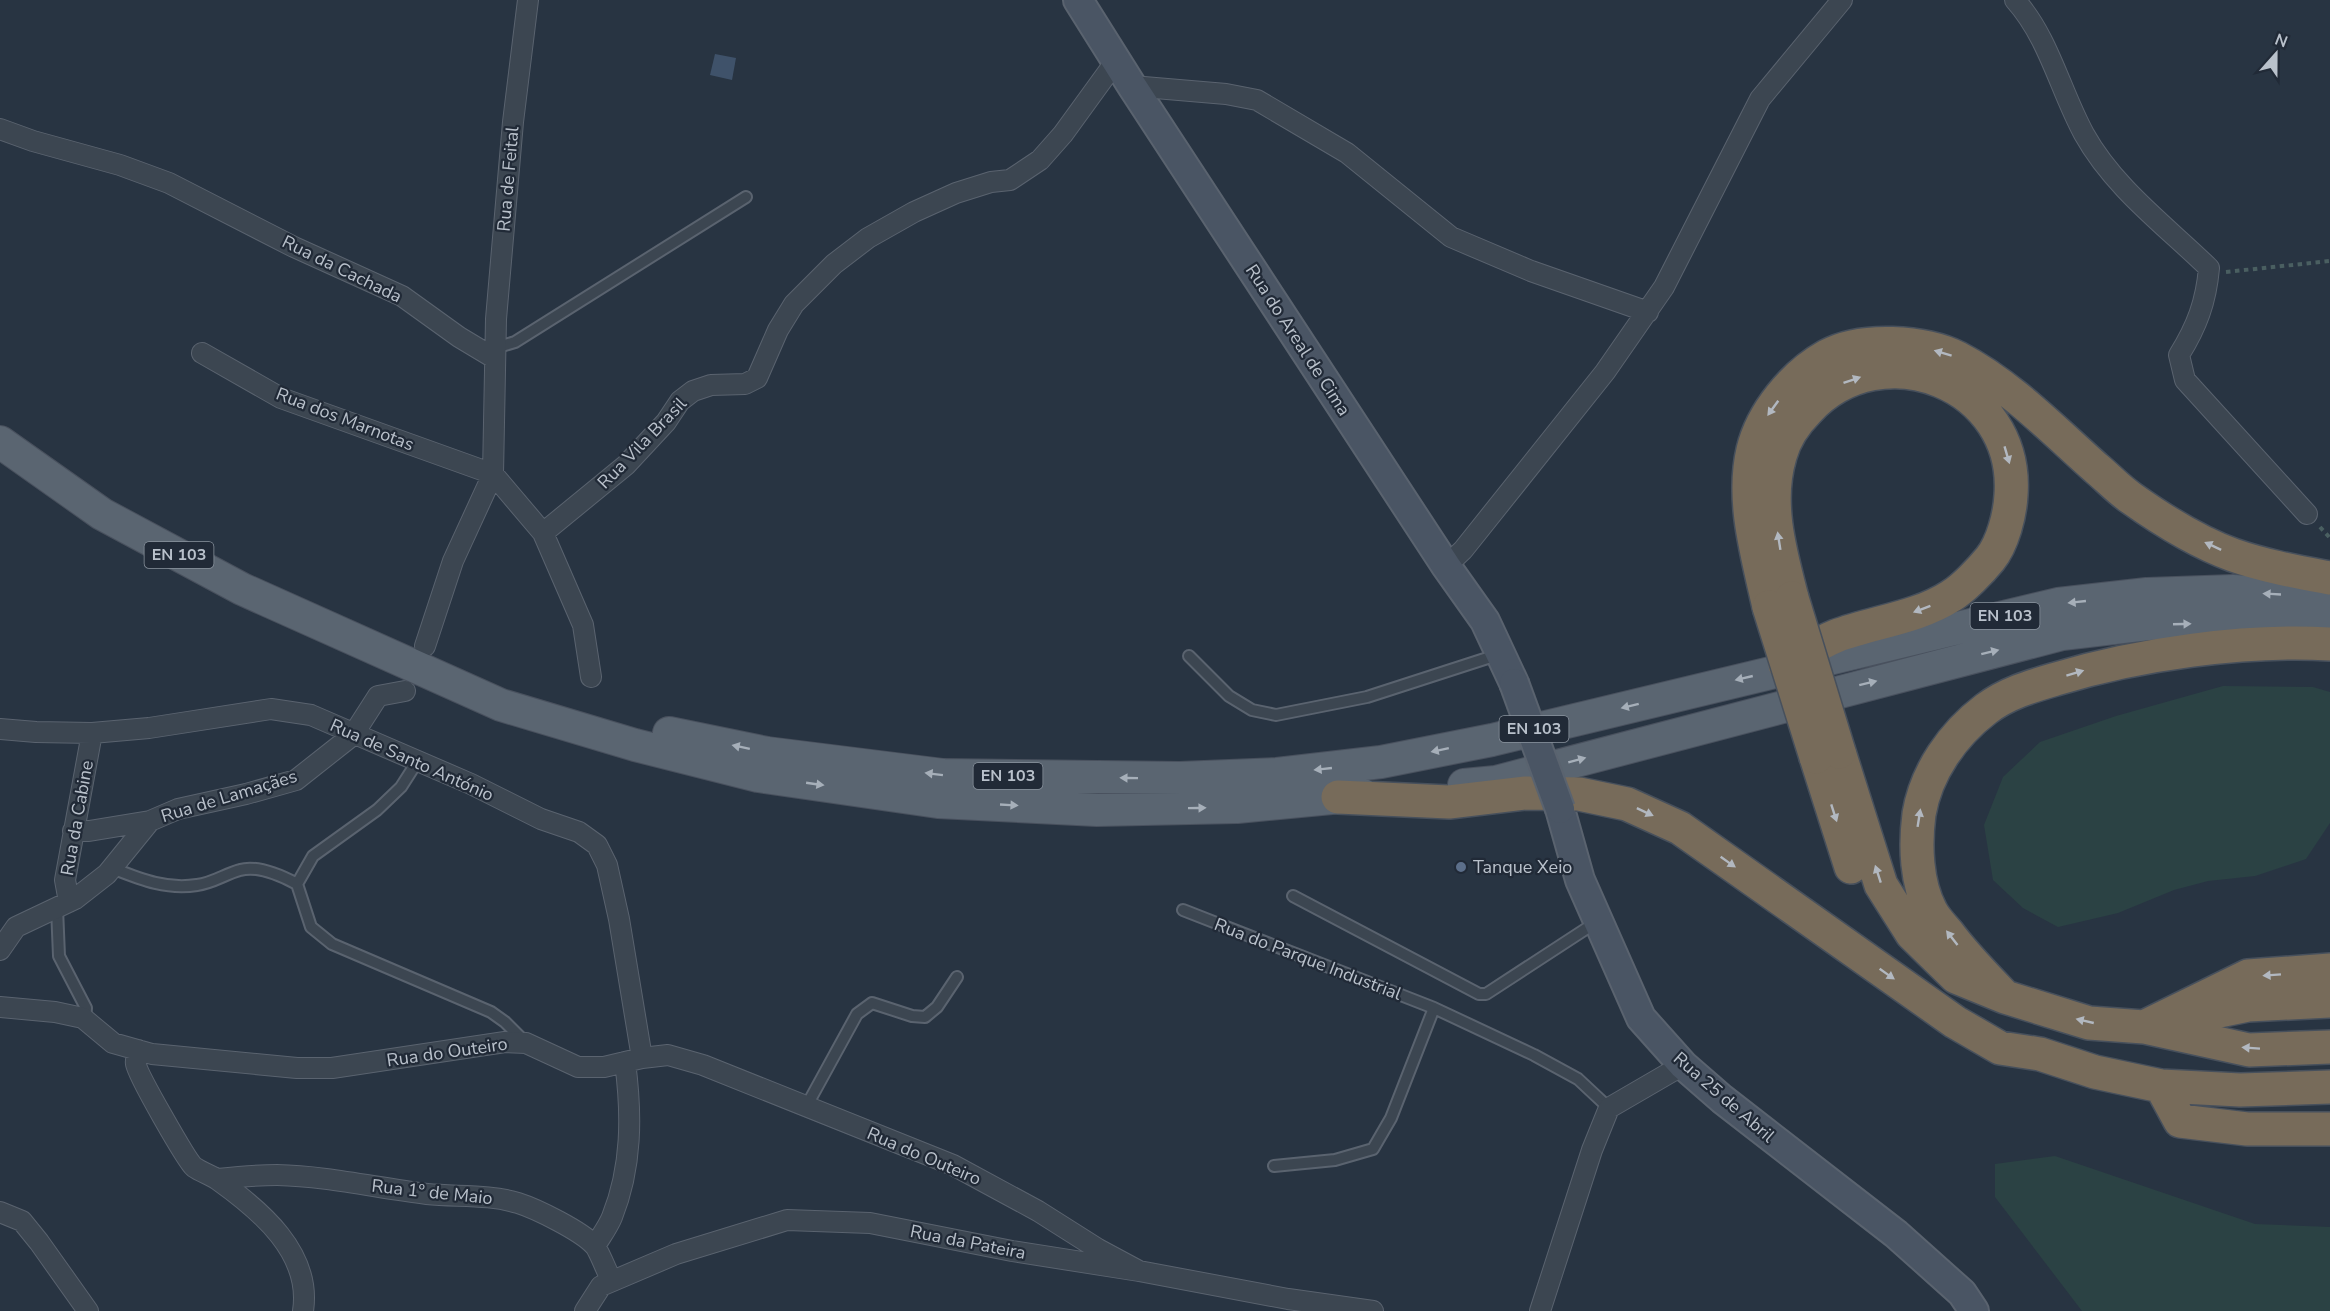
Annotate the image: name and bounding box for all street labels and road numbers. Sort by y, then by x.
street label: Rua de Feital [491,125,525,233]
street label: Rua da Cachada [278,230,406,308]
street label: Rua do Areal de Cima [1240,260,1356,420]
street label: Rua dos Marnotas [272,382,418,456]
street label: Rua Vila Brasil [592,392,692,494]
road number: EN 103 [144,542,213,568]
road number: EN 103 [1970,603,2040,629]
street label: Rua de Santo António [326,713,498,807]
road number: EN 103 [1500,716,1568,742]
street label: Rua da Cabine [55,758,99,878]
road number: EN 103 [974,763,1042,789]
street label: Rua de Lamaçães [158,764,300,828]
street label: Rua do Parque Industrial [1211,912,1406,1006]
street label: Rua do Outeiro [385,1032,509,1072]
street label: Rua 25 de Abril [1668,1046,1780,1148]
street label: Rua do Outeiro [863,1121,985,1191]
street label: Rua 1º de Maio [370,1174,494,1210]
street label: Rua da Pateira [908,1219,1028,1265]

